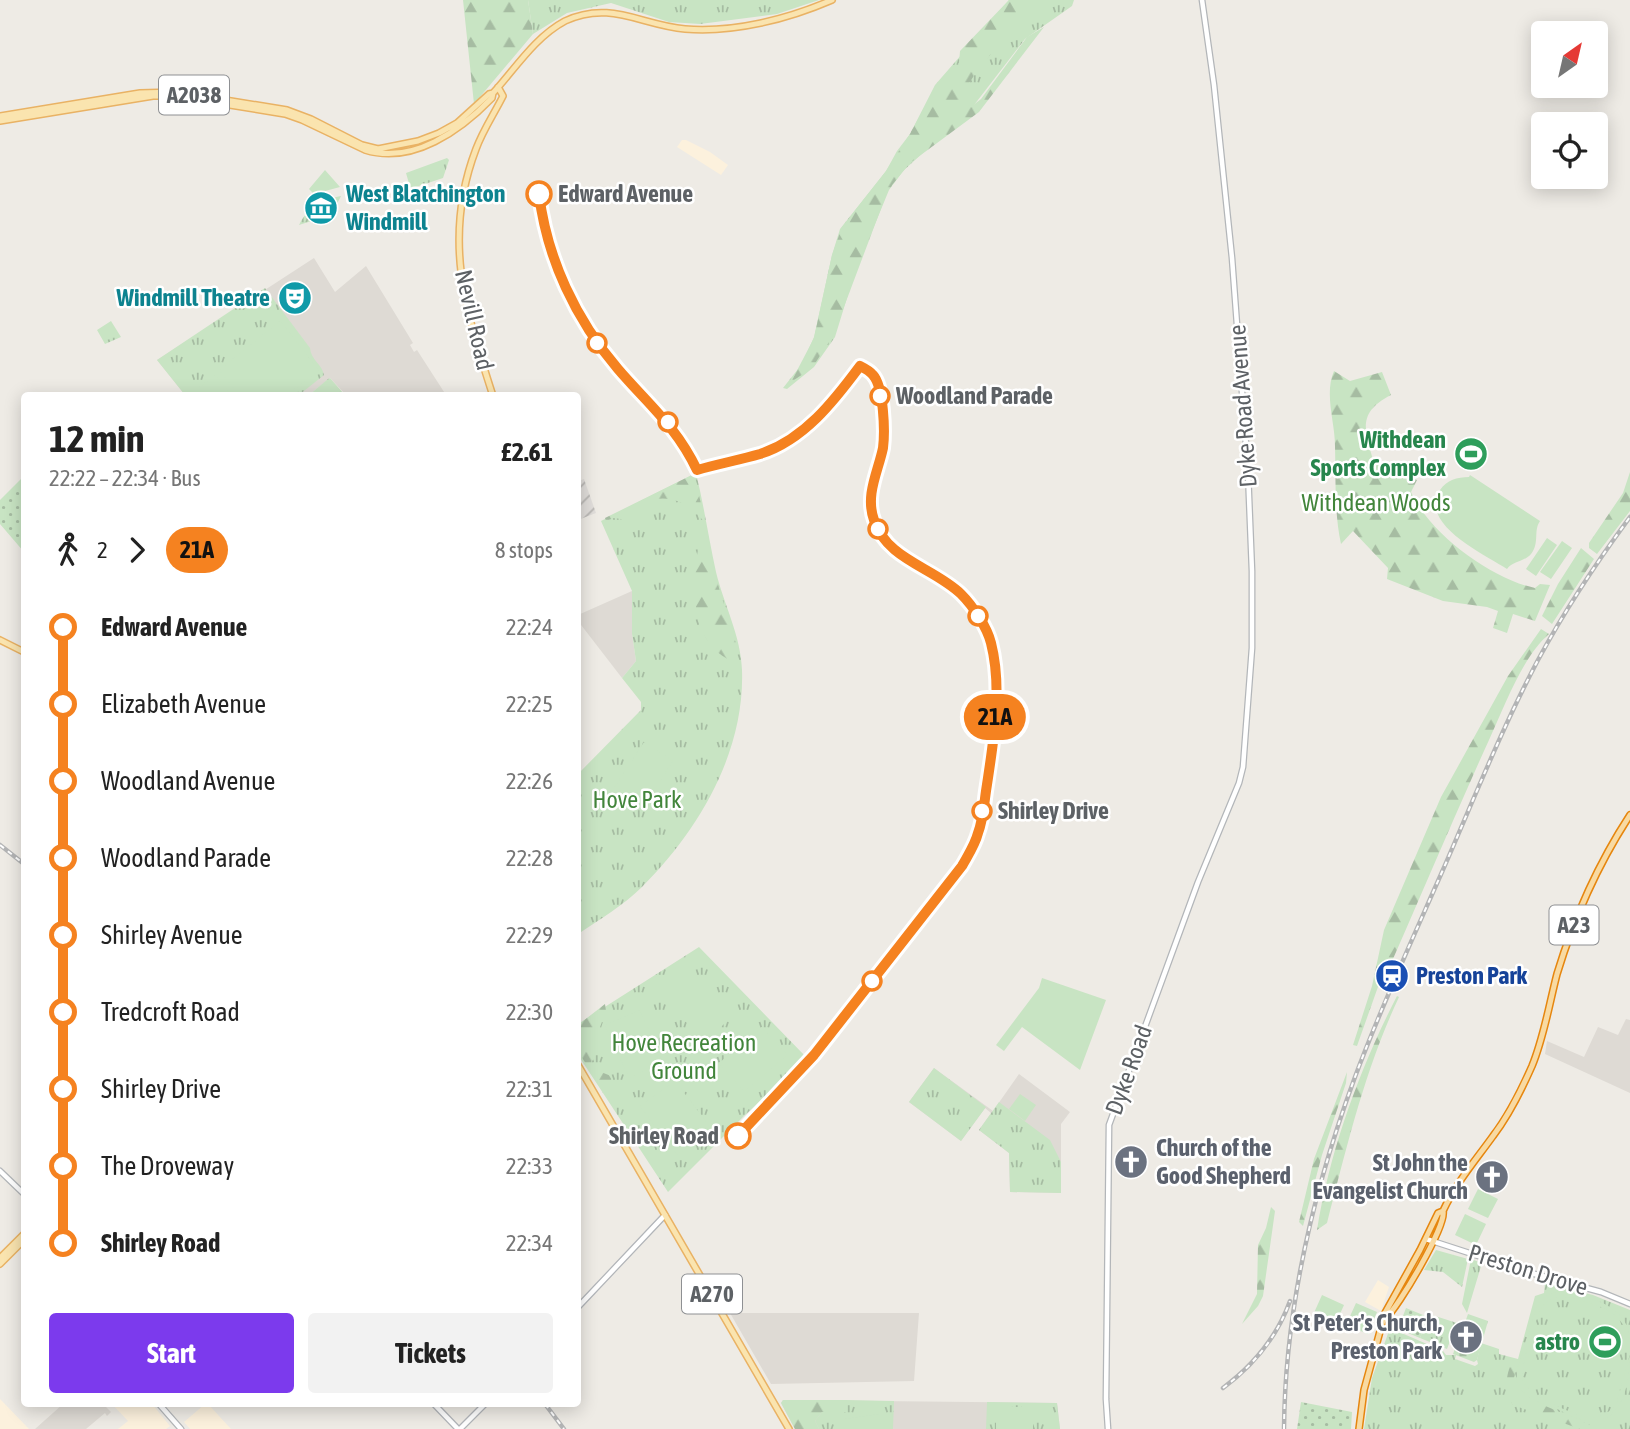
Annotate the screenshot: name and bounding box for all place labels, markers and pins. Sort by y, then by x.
place label: West Blatchington Windmill [345,180,505,235]
place label: Edward Avenue [558,180,693,207]
marker: Edward Avenue [526,181,552,207]
museum icon: West Blatchington Windmill [302,189,340,227]
theatre icon: Windmill Theatre [276,279,314,317]
place label: Windmill Theatre [116,284,270,311]
unlabelled marker [587,333,607,353]
place label: Woodland Parade [895,382,1053,409]
marker: Woodland Parade [870,386,890,406]
unlabelled marker [658,412,678,432]
place label: Withdean Sports Complex [1311,426,1446,481]
sports icon: Withdean Sports Complex [1452,435,1490,473]
unlabelled marker [868,519,888,539]
unlabelled marker [968,606,988,626]
place label: Shirley Drive [998,797,1109,824]
marker: Shirley Drive [972,801,992,821]
station icon: Preston Park [1373,957,1411,995]
place label: Preston Park [1416,962,1528,989]
unlabelled marker [862,971,882,991]
place label: Shirley Road [609,1122,719,1149]
marker: Shirley Road [725,1123,751,1149]
place label: Church of the Good Shepherd [1156,1134,1291,1189]
church icon: Church of the Good Shepherd [1112,1143,1150,1181]
place label: St John the Evangelist Church [1312,1149,1468,1204]
church icon: St John the Evangelist Church [1473,1158,1511,1196]
place label: St Peter's Church, Preston Park [1293,1309,1442,1364]
church icon: St Peter's Church, Preston Park [1447,1318,1485,1356]
sports icon: astro [1586,1323,1624,1361]
place label: astro [1535,1328,1580,1355]

